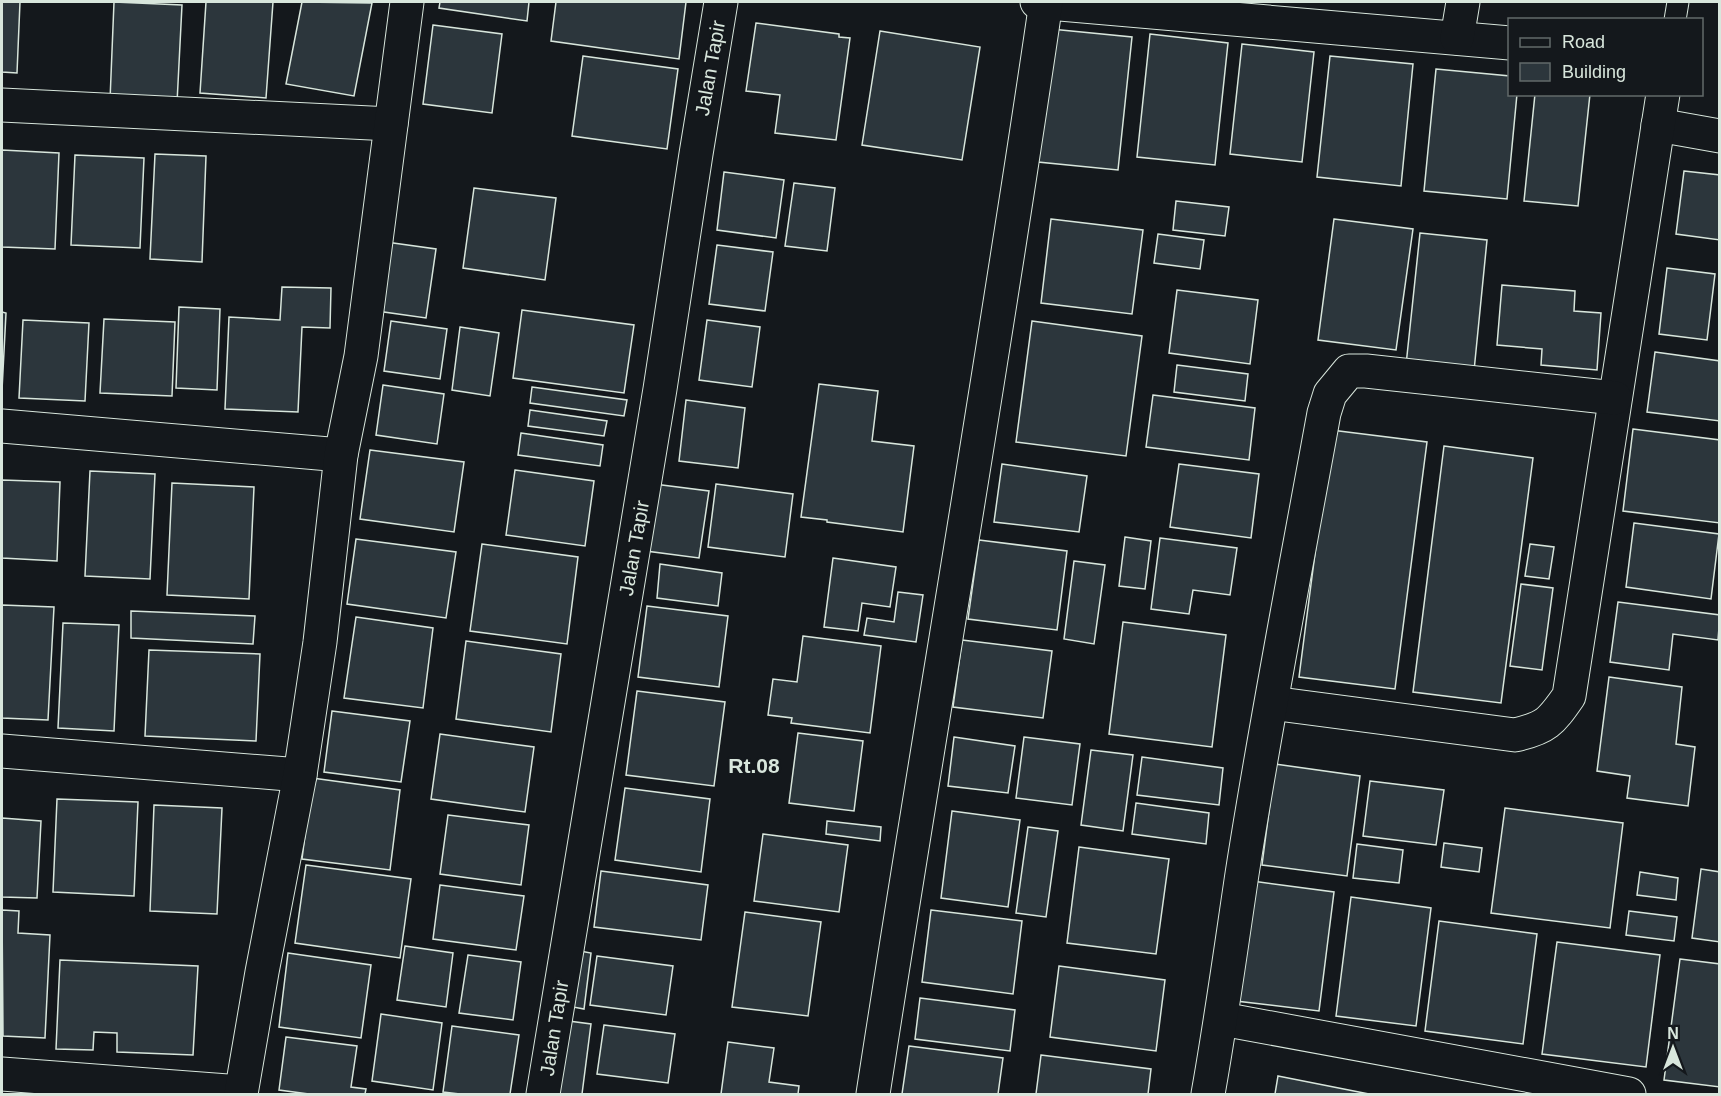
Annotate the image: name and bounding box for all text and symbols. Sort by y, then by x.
street label: Jalan Tapir [691,18,729,117]
legend [1508,18,1703,96]
text: Road [1562,32,1605,52]
text: Building [1562,62,1626,82]
street label: Jalan Tapir [615,498,653,597]
district label: Rt.08 [728,754,780,777]
street label: Jalan Tapir [536,978,572,1077]
north arrow [1643,1018,1703,1078]
text: N [1667,1025,1679,1042]

